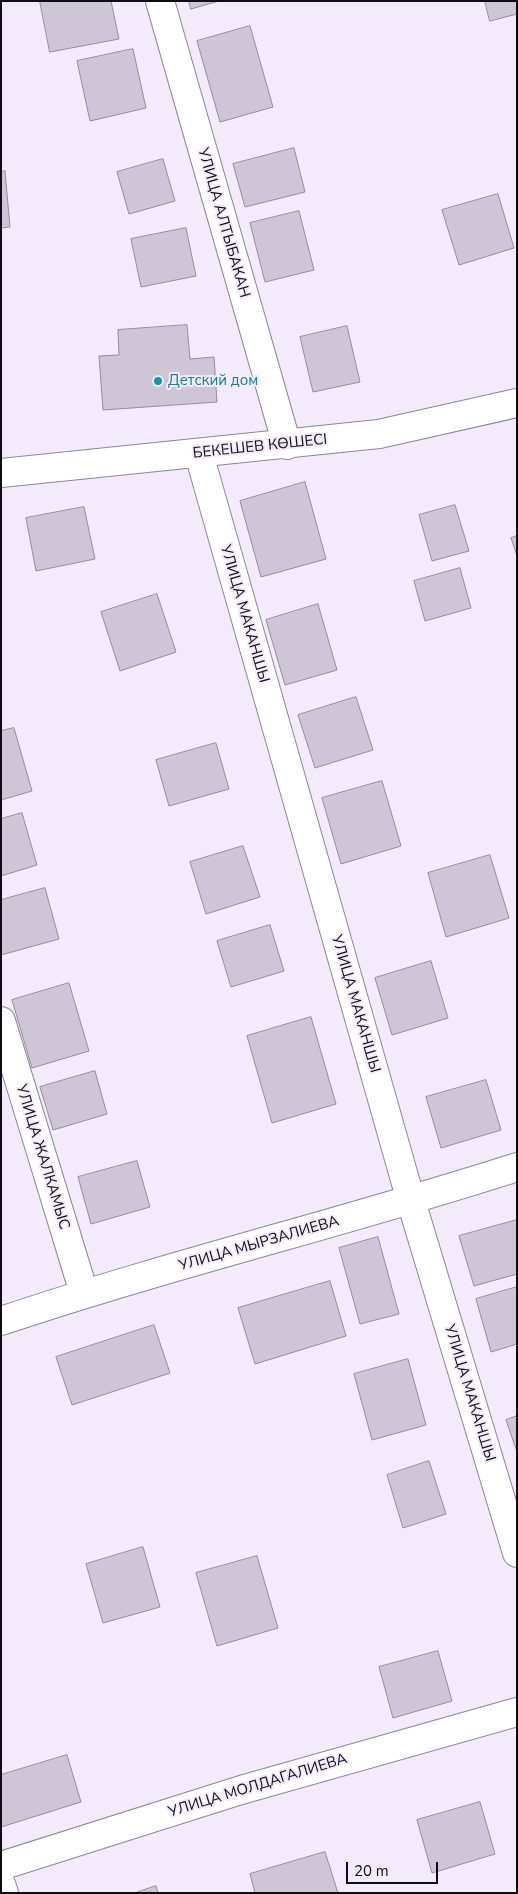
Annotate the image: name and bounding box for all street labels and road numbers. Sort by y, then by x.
street label: УЛИЦА АЛТЫБАКАН [193,146,253,300]
street label: БЕКЕШЕВ КӨШЕСІ [192,431,328,463]
street label: УЛИЦА МАКАНШЫ [216,543,272,685]
street label: УЛИЦА МАКАНШЫ [327,933,383,1075]
street label: УЛИЦА ЖАЛКАМЫС [11,1082,73,1232]
street label: УЛИЦА МЫРЗАЛИЕВА [177,1212,341,1276]
street label: УЛИЦА МАКАНШЫ [440,1322,498,1464]
street label: УЛИЦА МОЛДАГАЛИЕВА [166,1750,350,1822]

